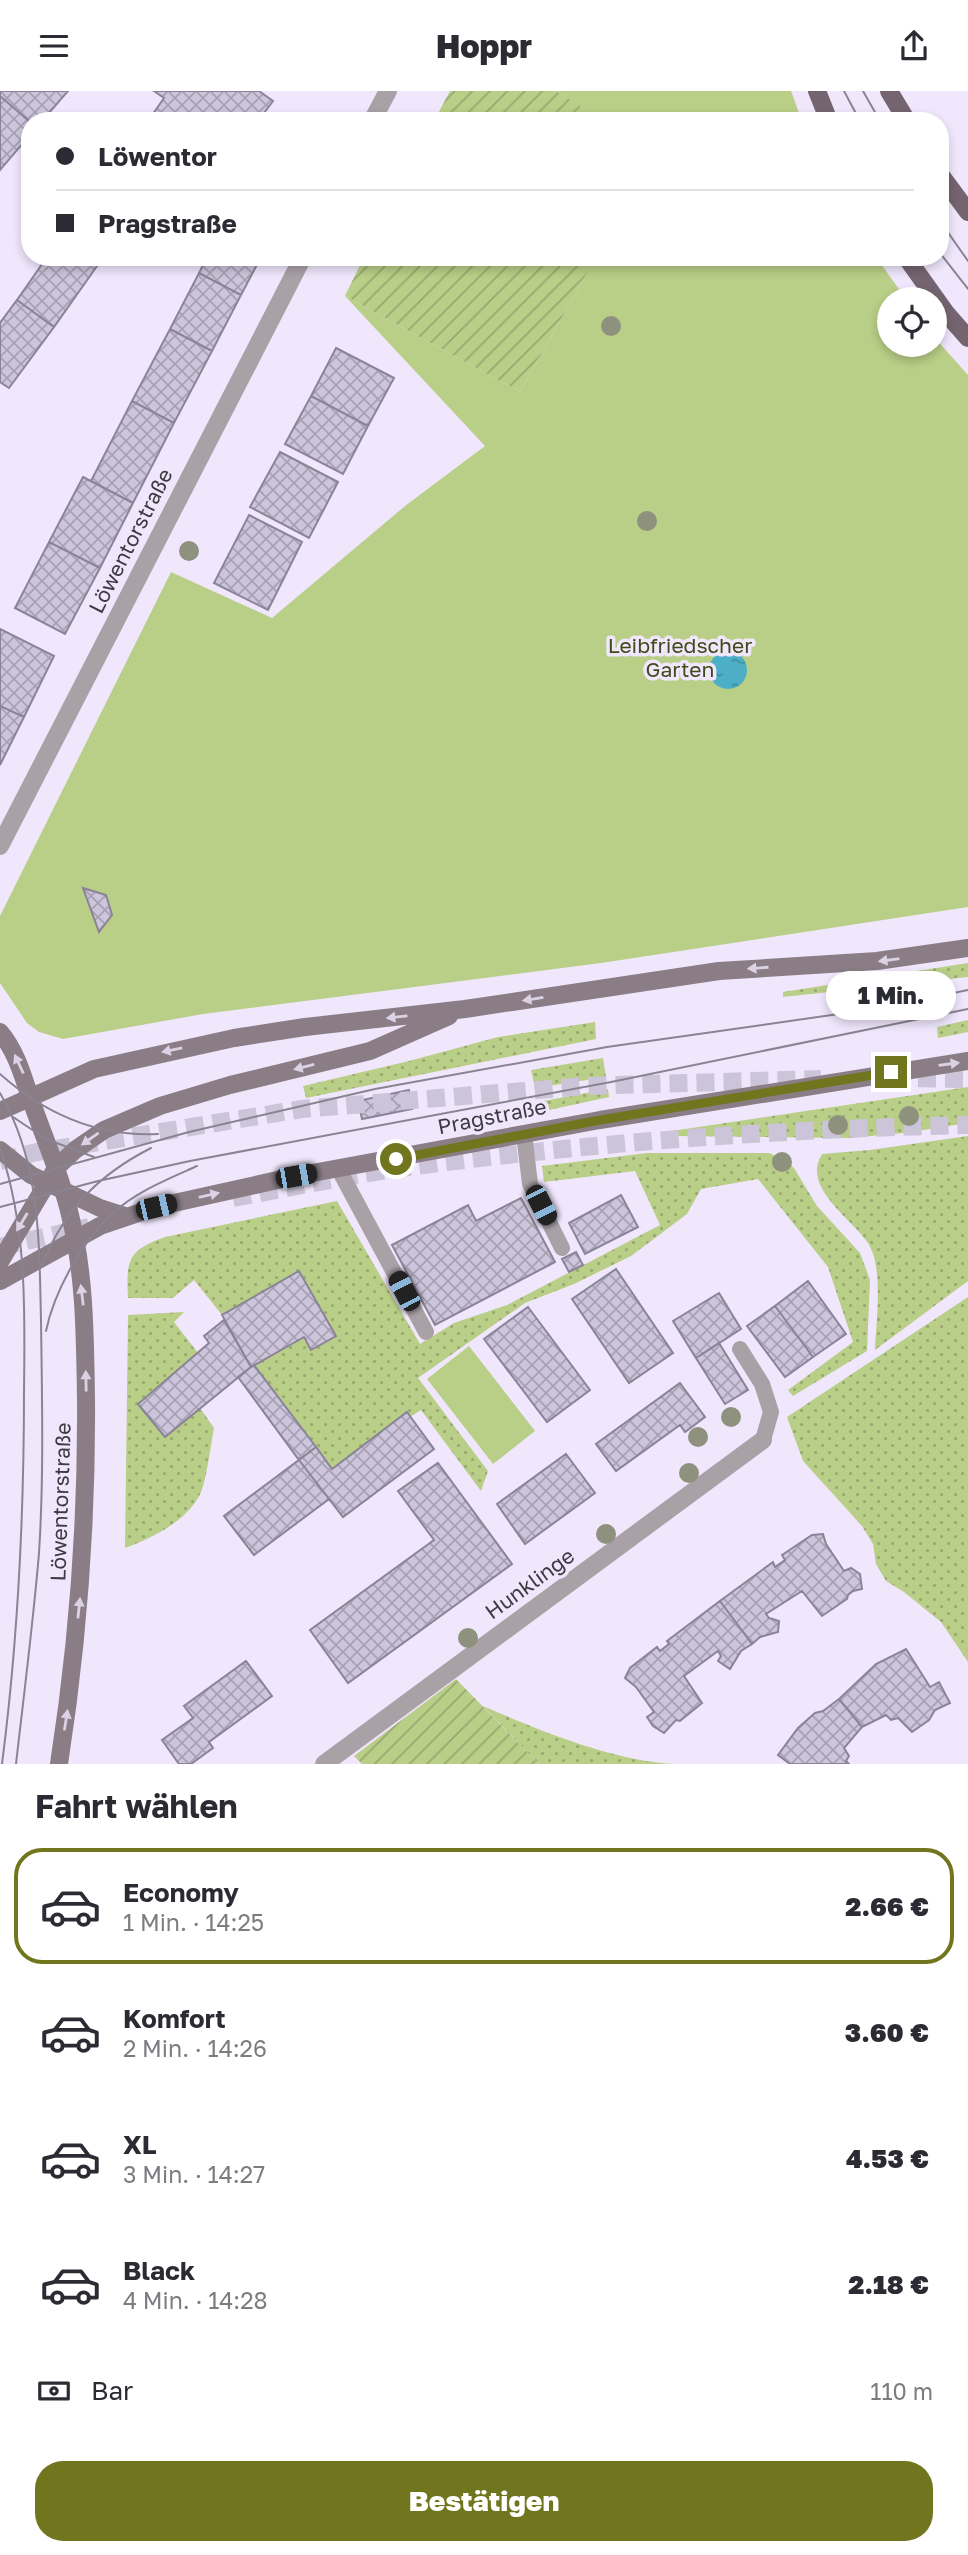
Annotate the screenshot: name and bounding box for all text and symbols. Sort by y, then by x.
icon: menu [35,27,73,65]
text: Hoppr [436,27,532,65]
icon: share [895,27,933,65]
text: Löwentor [98,141,217,172]
text: Pragstraße [98,208,237,239]
map controls [877,287,947,357]
button: locate [877,287,947,357]
street label: Löwentorstraße [82,464,178,617]
park label: Leibfriedscher Garten [608,632,752,682]
one-way arrow [878,954,900,965]
one-way arrow [747,963,769,974]
callout: 1 Min. [826,971,956,1019]
text: 1 Min. [858,981,924,1009]
one-way arrow [522,994,544,1005]
one-way arrow [386,1011,408,1022]
one-way arrow [161,1045,183,1056]
one-way arrow [13,1054,25,1074]
route end [875,1056,907,1088]
one-way arrow [938,1058,960,1069]
one-way arrow [293,1062,315,1073]
street label: Pragstraße [435,1093,548,1139]
one-way arrow [80,1132,99,1145]
route start [380,1143,412,1175]
car [274,1162,319,1190]
car [523,1182,560,1228]
one-way arrow [198,1190,220,1201]
car [134,1192,179,1222]
one-way arrow [16,1212,29,1231]
car [385,1268,424,1314]
one-way arrow [77,1283,88,1305]
one-way arrow [80,1370,92,1392]
street label: Löwentorstraße [44,1422,76,1582]
street label: Hunklinge [480,1542,579,1624]
one-way arrow [74,1597,85,1619]
one-way arrow [61,1709,72,1731]
text: Fahrt wählen [35,1787,238,1825]
icon: car [39,1875,102,1938]
text: Economy [123,1877,239,1908]
text: 2.66 € [845,1891,929,1922]
text: 1 Min. · 14:25 [123,1908,264,1936]
icon: car [39,2001,102,2064]
text: Komfort [123,2003,226,2034]
text: 3.60 € [845,2017,929,2048]
text: 2 Min. · 14:26 [123,2034,267,2062]
icon: car [39,2127,102,2190]
text: XL [123,2129,157,2160]
text: 4.53 € [846,2143,929,2174]
text: 3 Min. · 14:27 [123,2160,265,2188]
icon: car [39,2253,102,2316]
text: Black [123,2255,195,2286]
text: 2.18 € [848,2269,929,2300]
text: 4 Min. · 14:28 [123,2286,268,2314]
icon: cash [35,2372,73,2410]
text: Bar [91,2375,133,2406]
text: 110 m [870,2377,933,2405]
button: Bestätigen [35,2461,933,2541]

